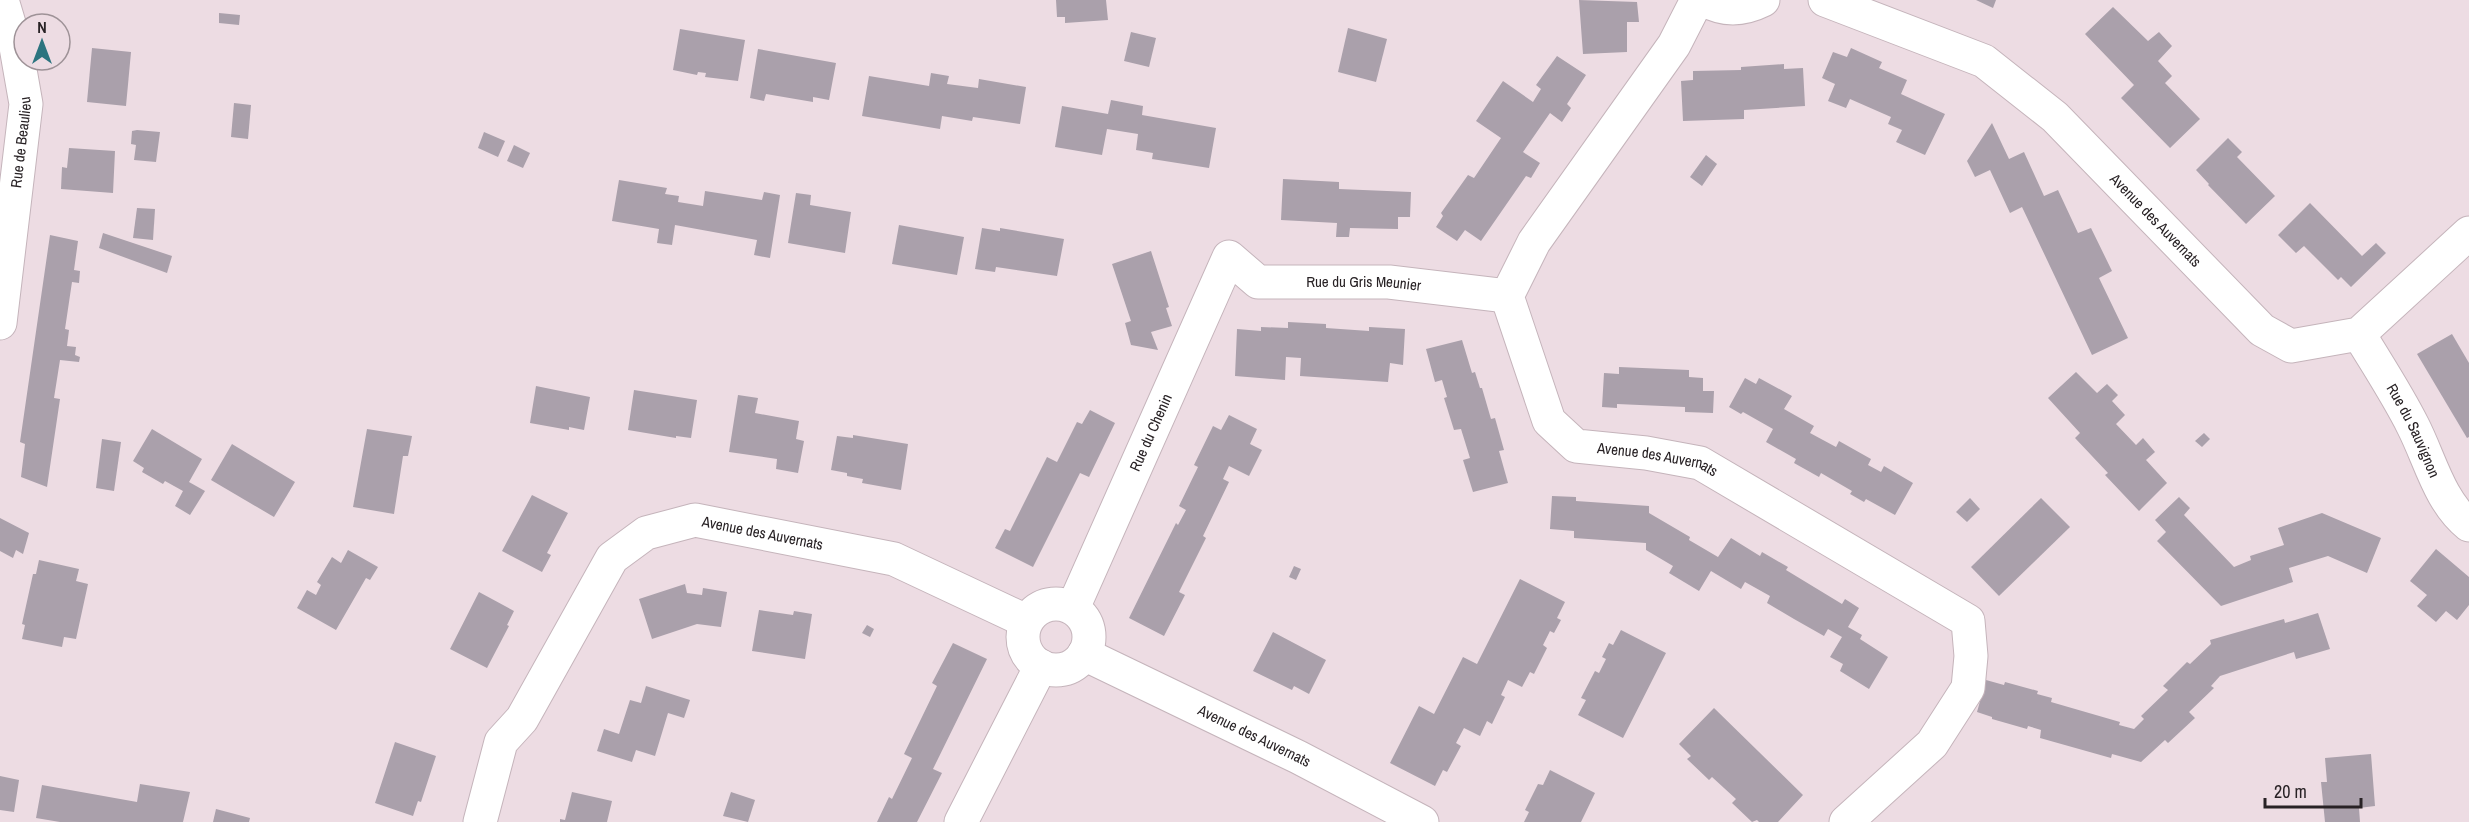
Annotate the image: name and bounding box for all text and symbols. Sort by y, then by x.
north arrow [12,12,72,72]
text: N [37,16,47,38]
street label: Rue de Beaulieu [5,95,36,189]
street label: Avenue des Auvernats [2105,168,2206,272]
street label: Rue du Gris Meunier [1306,271,1422,296]
street label: Rue du Sauvignon [2382,380,2445,481]
street label: Rue du Chenin [1124,390,1177,474]
street label: Avenue des Auvernats [1595,437,1722,481]
street label: Avenue des Auvernats [699,510,825,555]
street label: Avenue des Auvernats [1194,699,1315,772]
scale bar [2265,771,2361,809]
text: 20 m [2274,779,2307,804]

